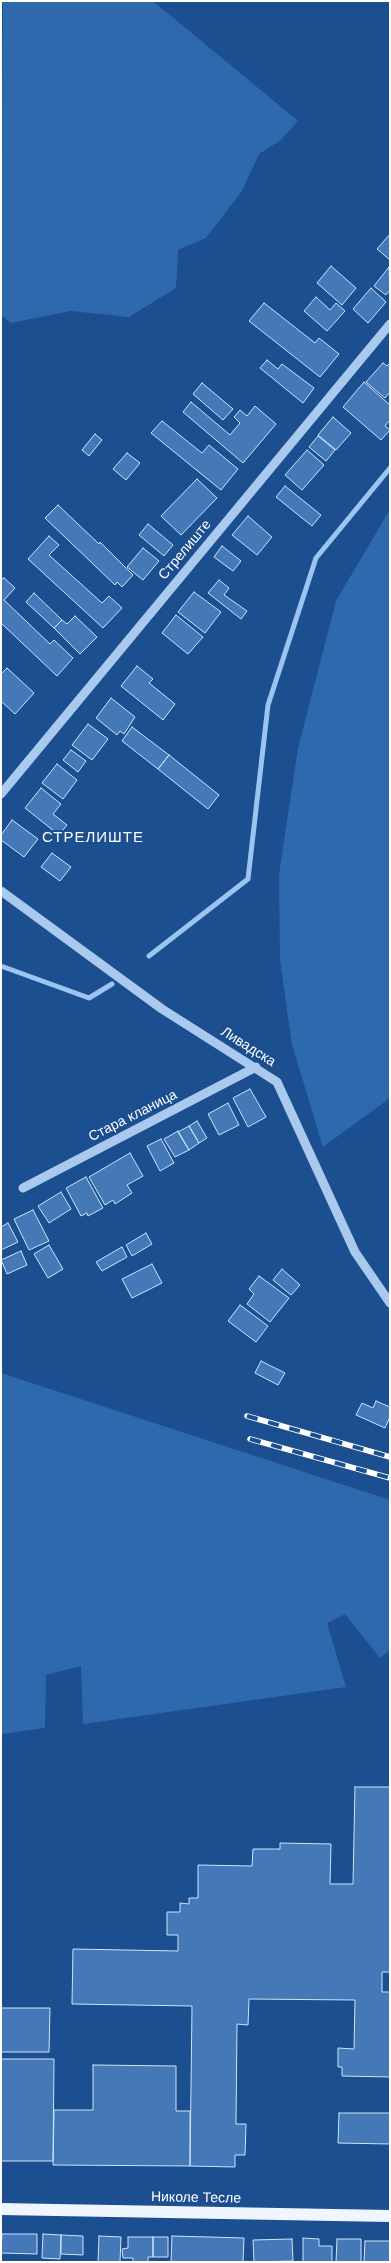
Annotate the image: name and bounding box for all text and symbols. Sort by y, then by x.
street label: Стрелиште [155,517,215,583]
district label: СТРЕЛИШТЕ [41,829,145,847]
street label: Ливадска [217,1024,279,1070]
street label: Стара кланица [86,1086,180,1146]
street label: Николе Тесле [151,2189,241,2207]

